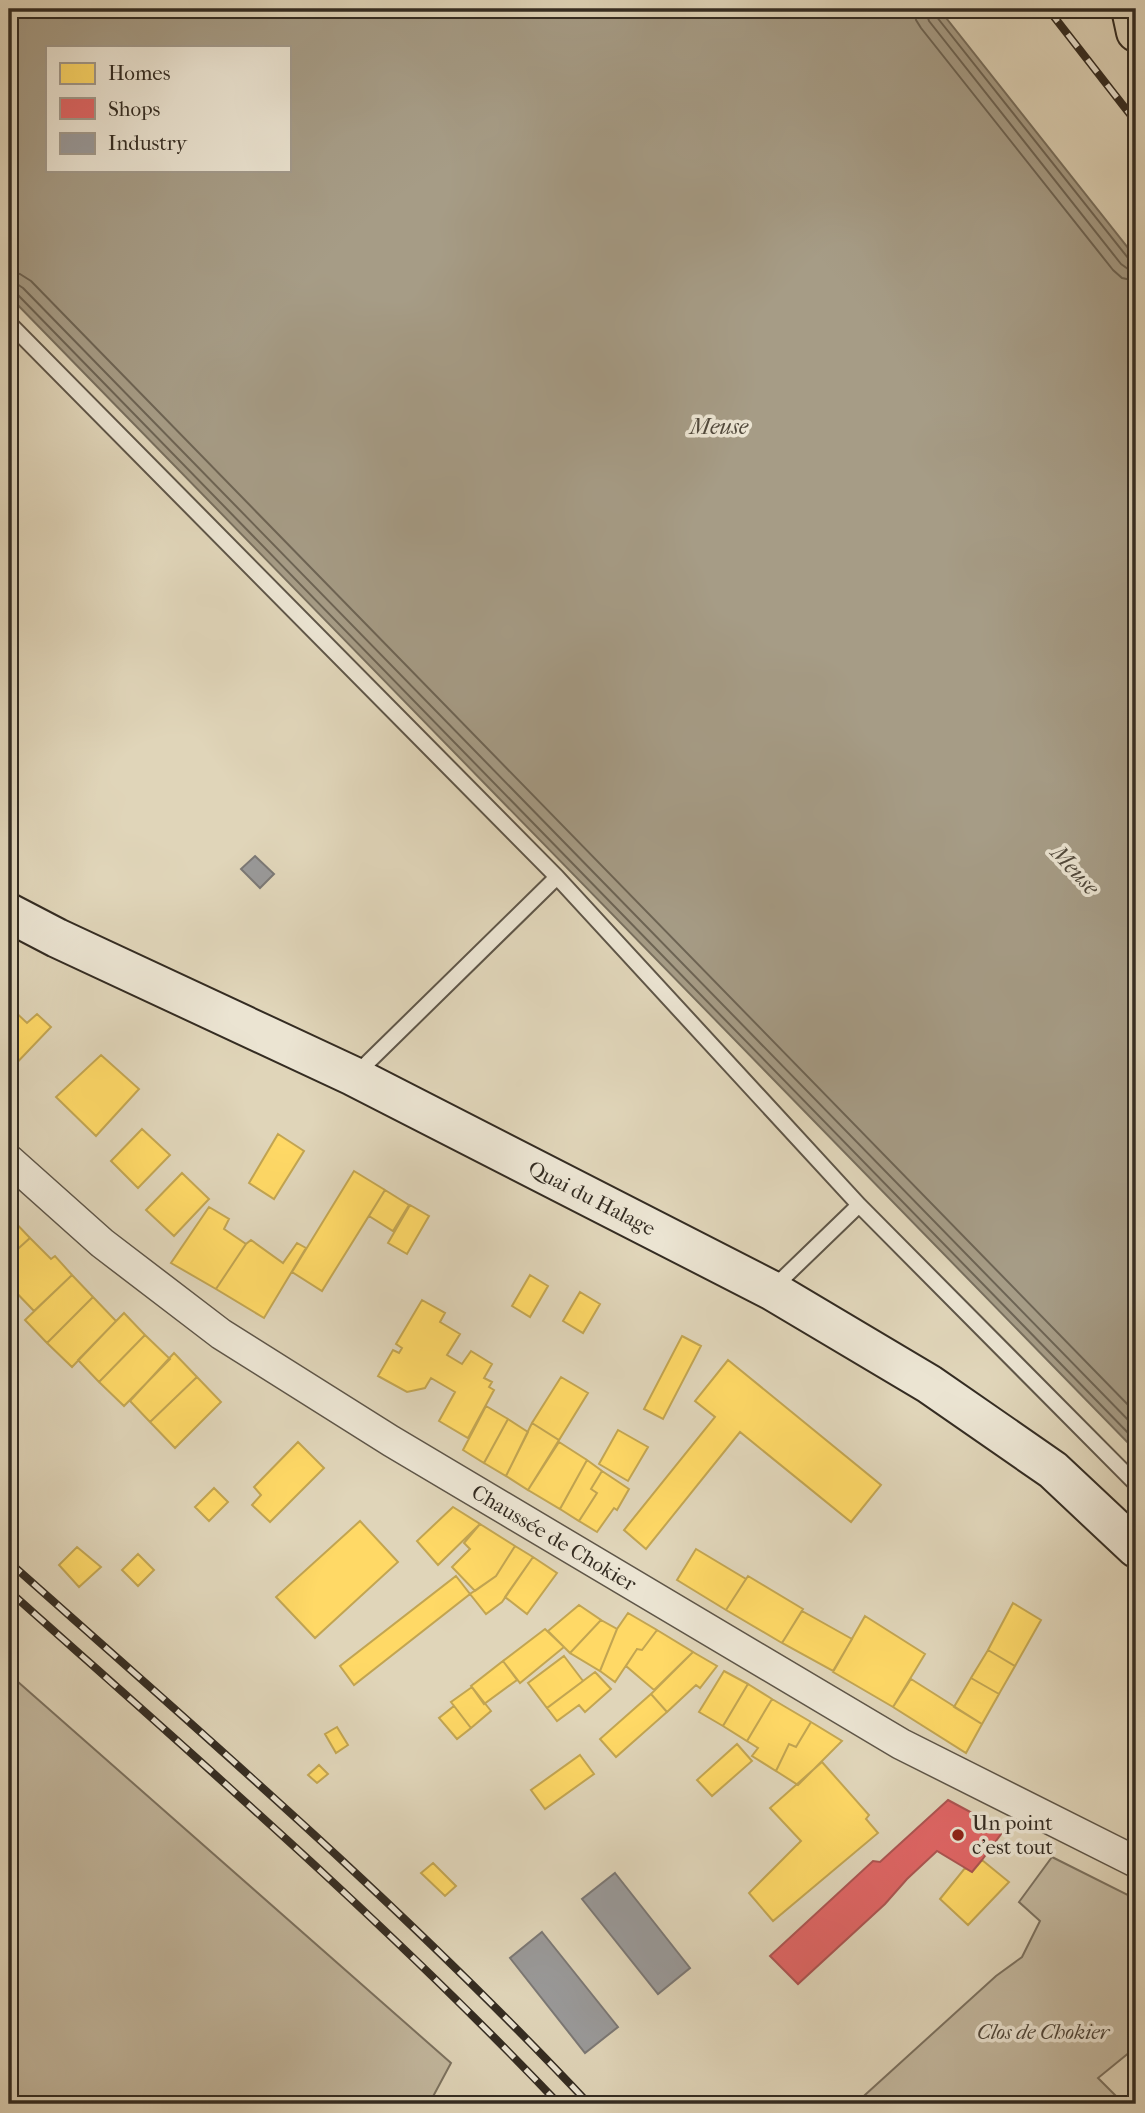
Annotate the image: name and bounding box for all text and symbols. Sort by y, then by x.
legend [46,46,290,172]
text: Homes [108,61,171,85]
text: Shops [108,97,161,121]
text: Industry [108,131,188,155]
water label: Meuse [688,413,749,440]
water label: Meuse [1044,838,1105,901]
street label: Quai du Halage [524,1156,660,1241]
street label: Chaussée de Chokier [467,1480,641,1596]
place label: Un point c'est tout [972,1811,1053,1859]
marker: Un point c'est tout [950,1827,966,1843]
park label: Clos de Chokier [977,2020,1111,2044]

